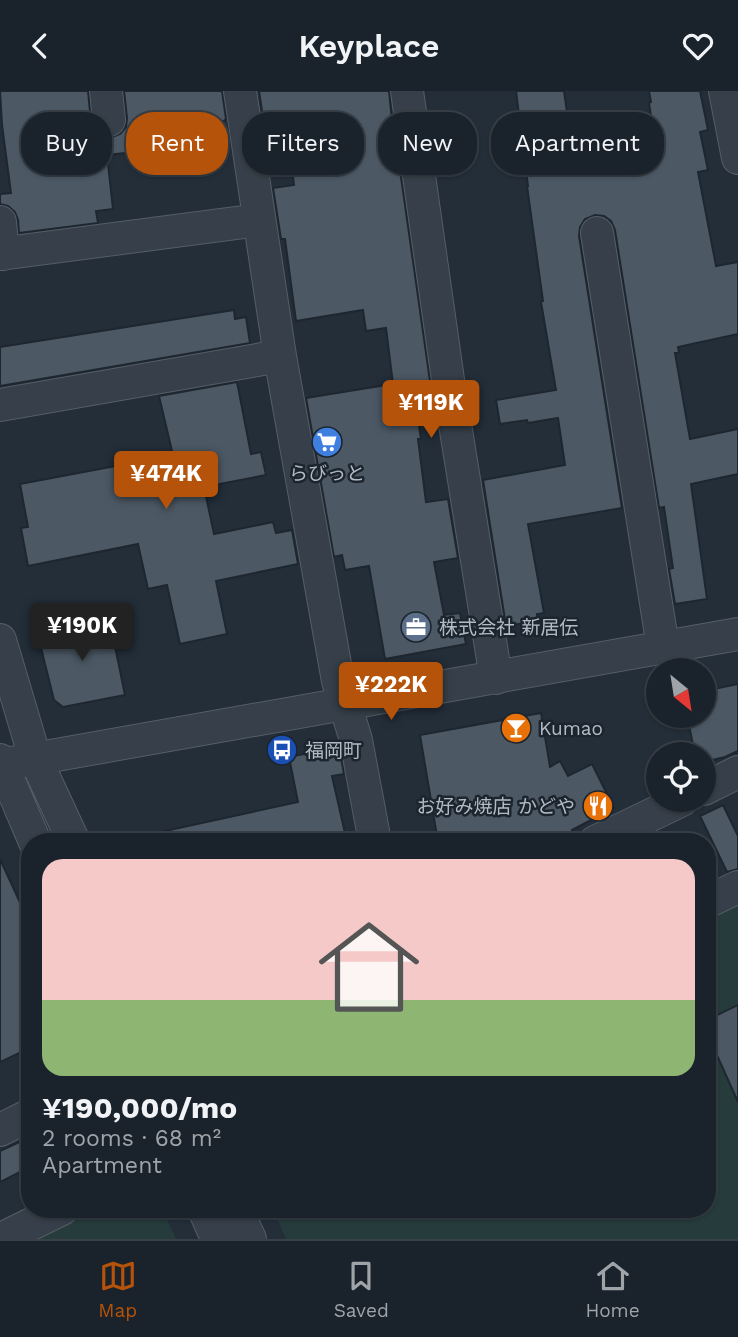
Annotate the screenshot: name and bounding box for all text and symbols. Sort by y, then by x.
icon: back [21,27,59,65]
text: Keyplace [298,27,440,65]
icon: heart [679,27,717,65]
chip: Buy [21,112,112,175]
chip: Rent [126,112,228,175]
chip: Filters [242,112,364,175]
chip: New [378,112,477,175]
chip: Apartment [491,112,664,175]
pin: ¥119K [382,381,480,440]
text: ¥119K [398,389,464,416]
supermarket icon: らびっと [310,425,344,459]
pin: ¥474K [117,451,215,511]
text: ¥474K [130,460,202,487]
place label: らびっと [289,462,365,485]
pin: ¥190K [33,603,131,663]
office icon: 株式会社 新居伝 [399,610,433,644]
text: ¥190K [47,612,117,639]
place label: 株式会社 新居伝 [439,616,578,639]
north arrow [646,658,716,728]
map controls [646,658,716,812]
pin: ¥222K [342,663,440,722]
text: ¥222K [355,671,427,698]
bar icon: Kumao [499,711,533,745]
place label: Kumao [539,717,603,740]
bus stop icon: 福岡町 [265,733,299,767]
place label: 福岡町 [305,739,362,762]
button: locate [646,742,716,812]
restaurant icon: お好み焼店 かどや [581,789,615,823]
place label: お好み焼店 かどや [417,795,575,818]
icon: home [306,904,432,1030]
text: ¥190,000/mo [42,1090,237,1125]
text: 2 rooms · 68 m² [42,1125,221,1152]
text: Apartment [42,1152,162,1179]
tab: Map [98,1257,137,1322]
tab: Saved [334,1257,389,1322]
tab: Home [585,1257,640,1322]

